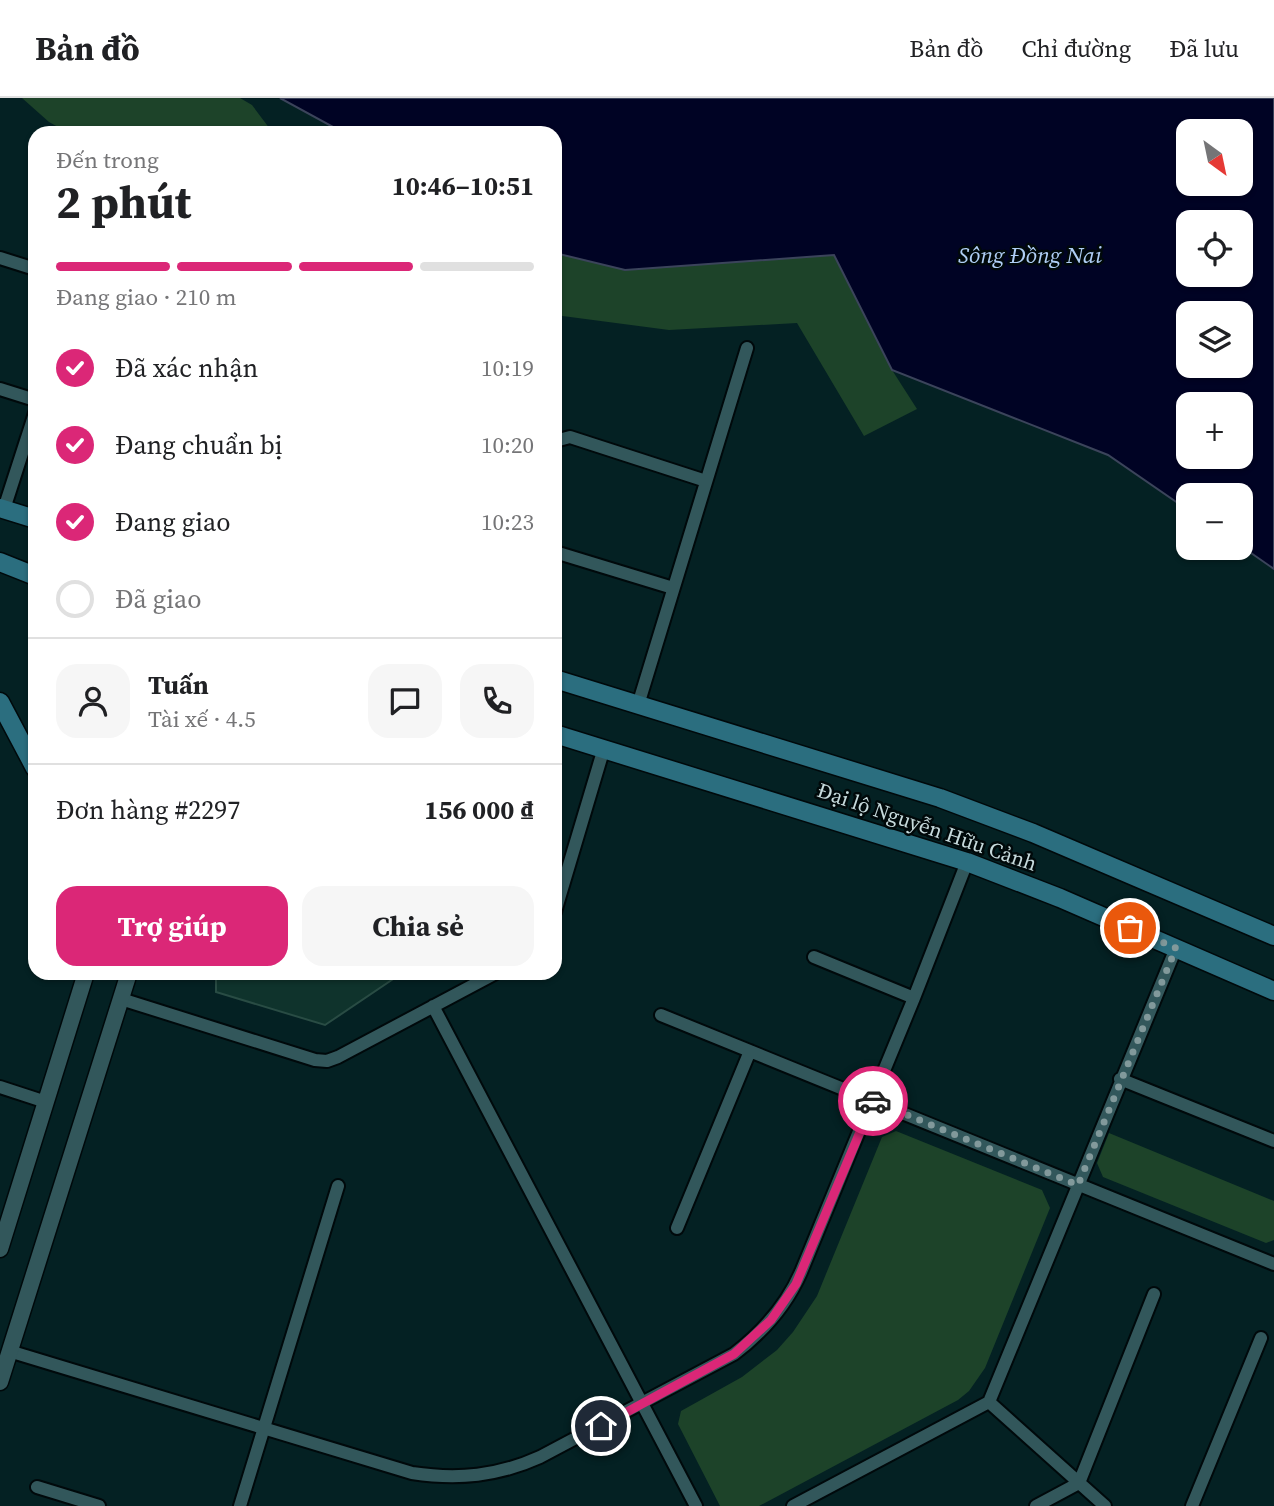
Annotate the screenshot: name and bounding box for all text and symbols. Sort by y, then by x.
text: Bản đồ [35,26,140,71]
text: Bản đồ [909,32,983,65]
text: Chỉ đường [1021,32,1131,65]
text: Đã lưu [1169,32,1239,65]
north arrow [1176,119,1253,196]
map controls [1176,119,1253,560]
text: Đến trong [56,144,159,176]
text: 10:46–10:51 [392,168,534,204]
text: 2 phút [56,170,191,233]
button: locate [1176,210,1253,287]
water label: Sông Đồng Nai [958,239,1102,271]
text: Đang giao · 210 m [56,281,236,313]
button: layers [1176,301,1253,378]
icon: check [56,349,94,387]
text: Đã xác nhận [115,350,258,386]
text: 10:19 [481,352,534,384]
button: + [1176,392,1253,469]
icon: check [56,426,94,464]
text: Đang chuẩn bị [115,427,283,463]
text: 10:20 [481,429,534,461]
button: − [1176,483,1253,560]
icon: check [56,503,94,541]
text: Đang giao [115,504,231,540]
text: 10:23 [481,506,534,538]
text: Đã giao [115,581,201,617]
button: person [56,664,130,738]
button: chat [368,664,442,738]
button: phone [460,664,534,738]
text: Tuấn [148,667,209,703]
text: Tài xế · 4.5 [148,703,256,735]
street label: Đại lộ Nguyễn Hữu Cảnh [813,775,1041,878]
text: Đơn hàng #2297 [56,792,240,828]
text: 156 000 ₫ [424,792,534,828]
button: Trợ giúp [56,886,288,966]
button: Chia sẻ [302,886,534,966]
pin [1100,898,1160,958]
icon: bag [1111,909,1149,947]
courier [838,1066,908,1136]
icon: car [854,1082,892,1120]
pin [571,1396,631,1456]
icon: home [582,1407,620,1445]

